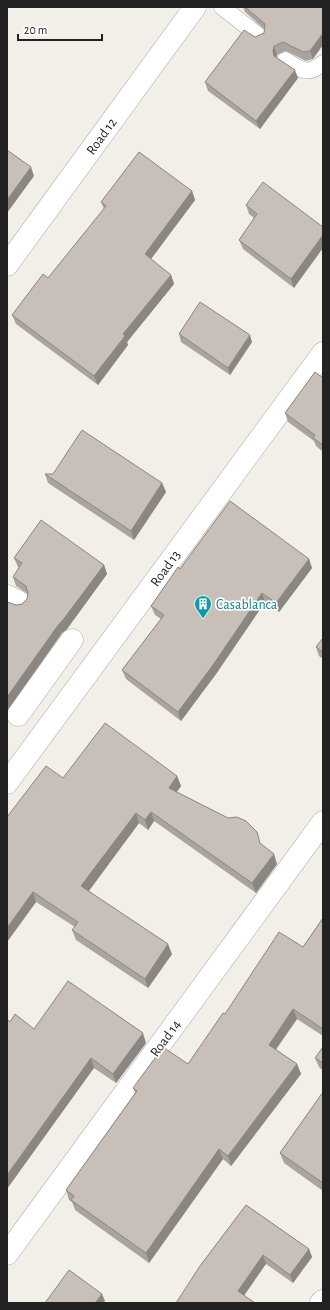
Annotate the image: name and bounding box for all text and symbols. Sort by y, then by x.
scale bar [18,16,102,42]
text: 20 m [24,24,47,36]
street label: Road 12 [84,116,120,157]
street label: Road 13 [148,548,184,589]
building icon: Casablanca [193,594,213,619]
place label: Casablanca [216,598,278,612]
street label: Road 14 [148,1017,184,1060]

